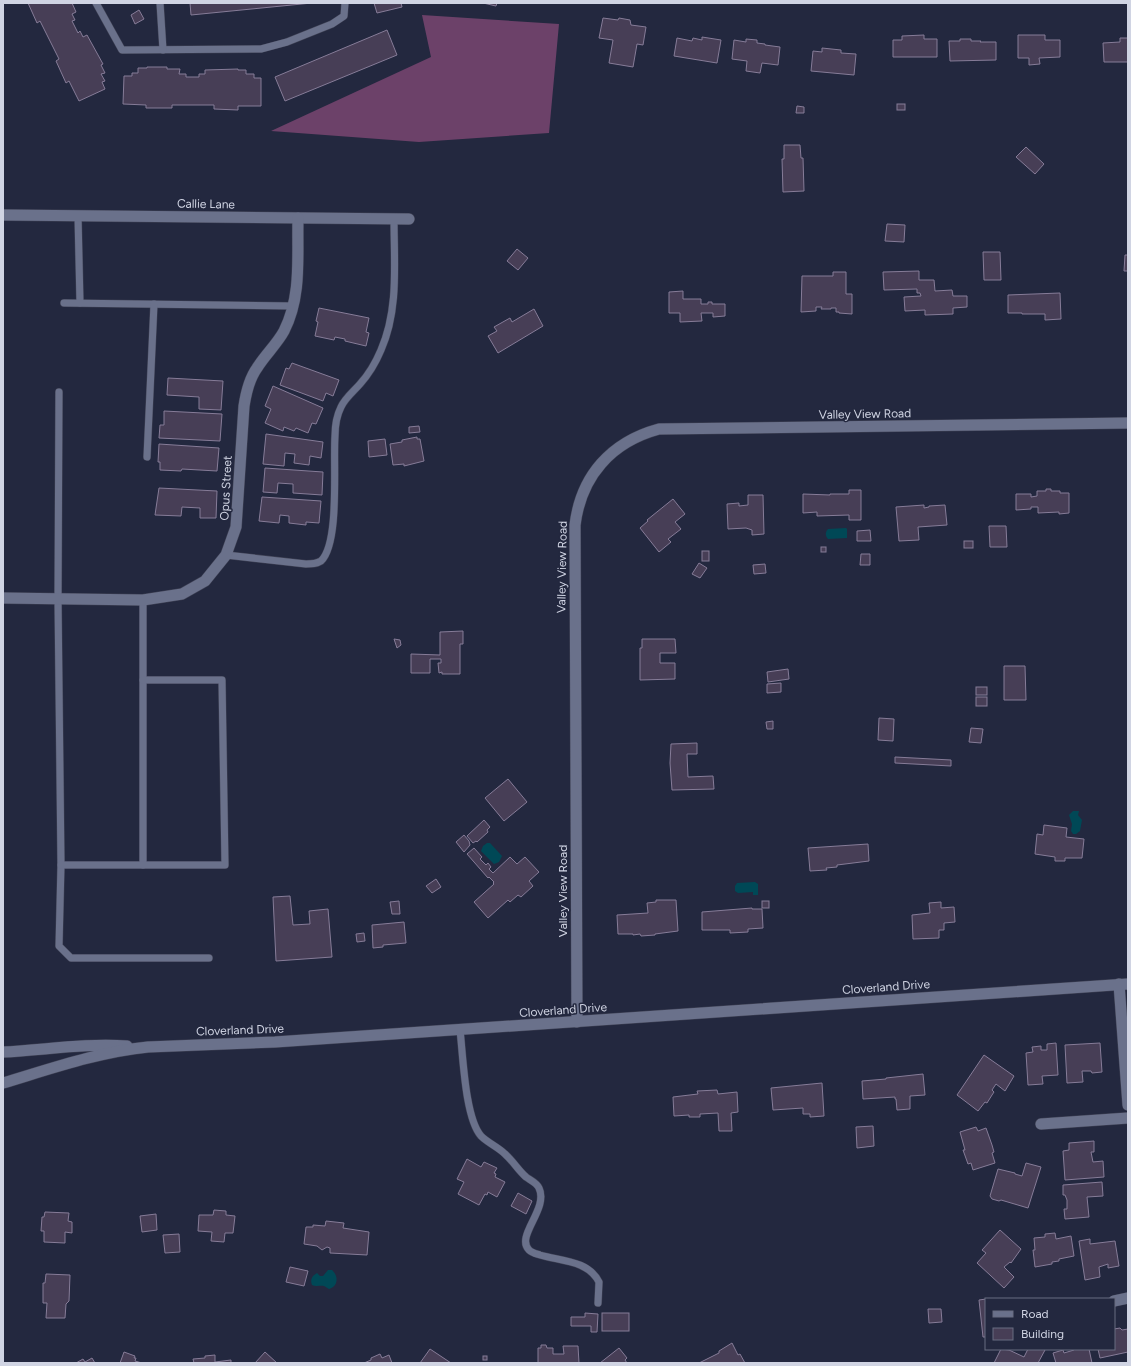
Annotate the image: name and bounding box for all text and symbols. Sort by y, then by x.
street label: Callie Lane [177,196,236,212]
street label: Valley View Road [819,406,911,422]
street label: Opus Street [217,455,235,521]
street label: Valley View Road [554,521,570,613]
street label: Valley View Road [556,845,570,937]
street label: Cloverland Drive [842,977,931,997]
street label: Cloverland Drive [519,1000,608,1020]
street label: Cloverland Drive [196,1021,285,1039]
legend [985,1298,1115,1350]
text: Road [1021,1307,1049,1321]
text: Building [1021,1327,1064,1341]

